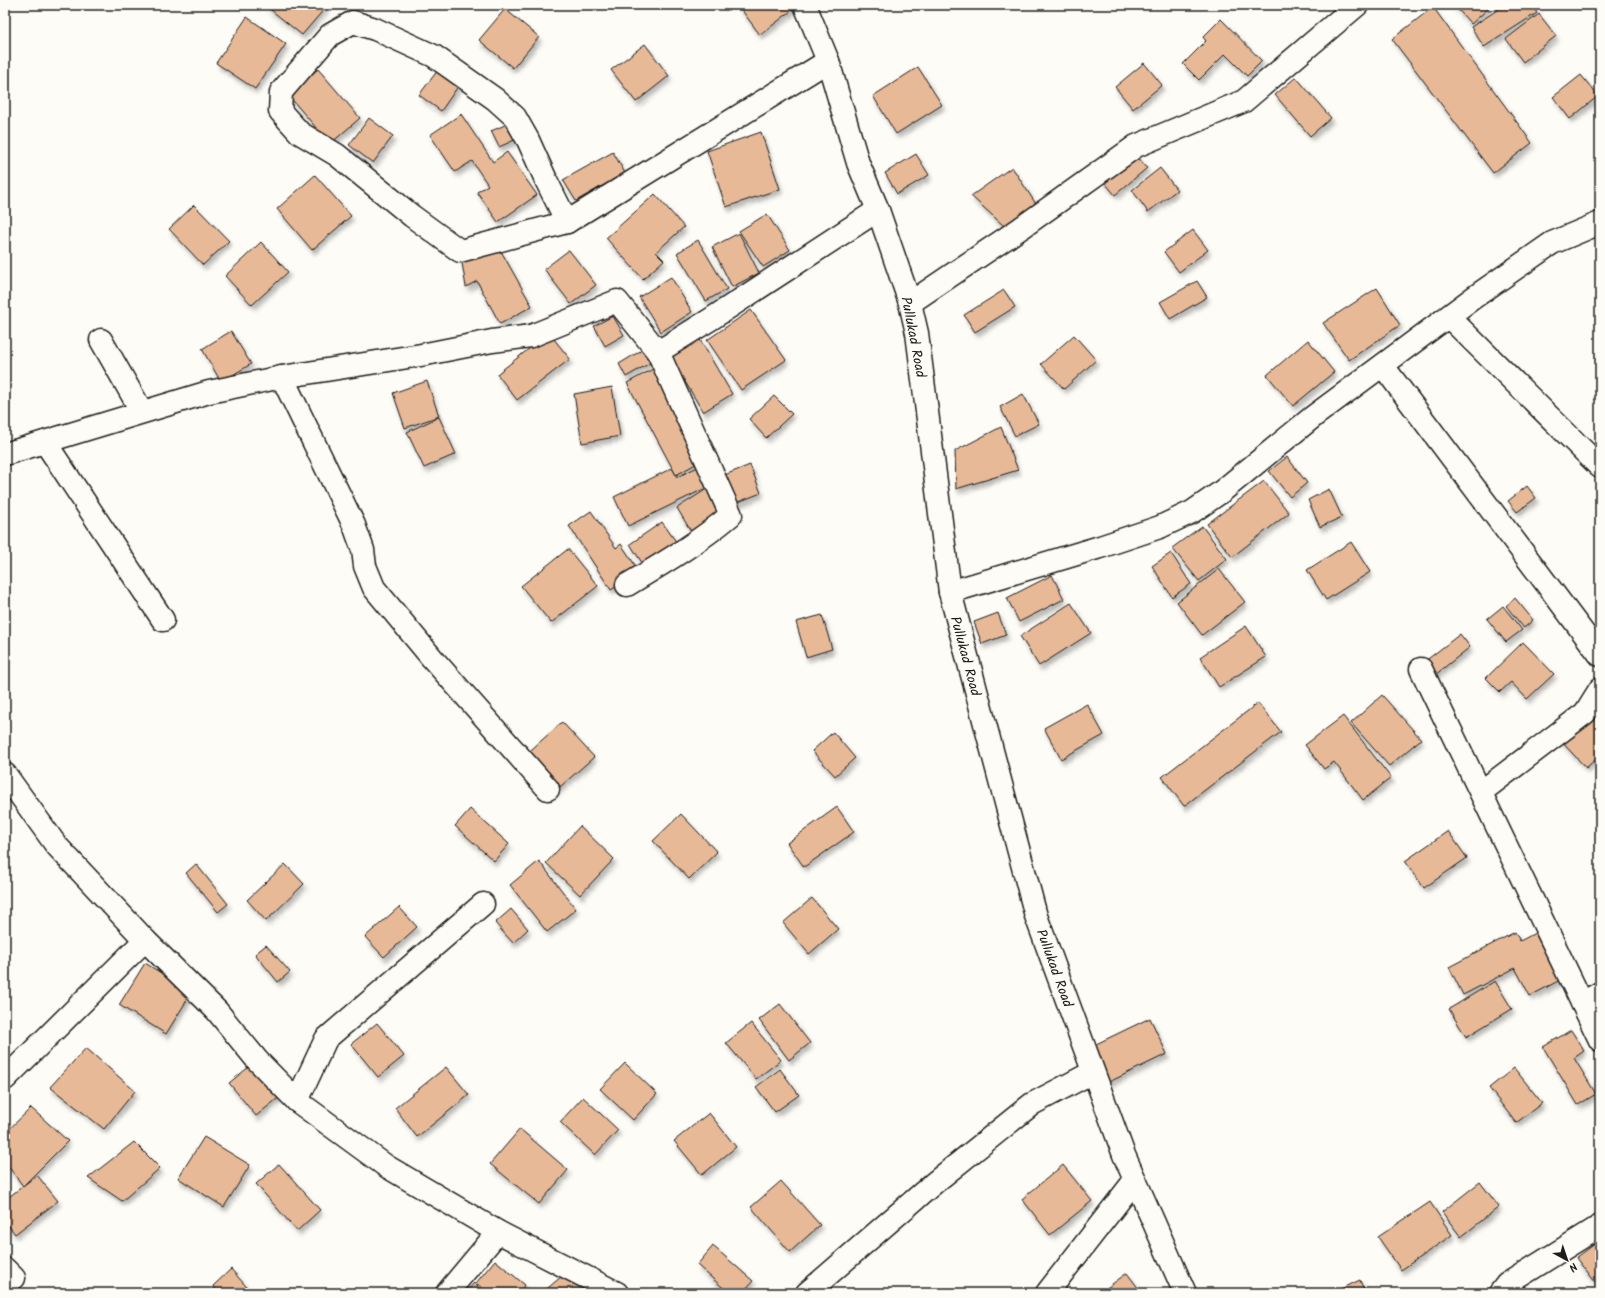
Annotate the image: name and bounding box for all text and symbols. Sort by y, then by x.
street label: Pullukad Road [894,295,932,380]
street label: Pullukad Road [944,614,986,700]
street label: Pullukad Road [1030,926,1079,1011]
north arrow [1547,1240,1587,1280]
text: N [1564,1258,1581,1276]

